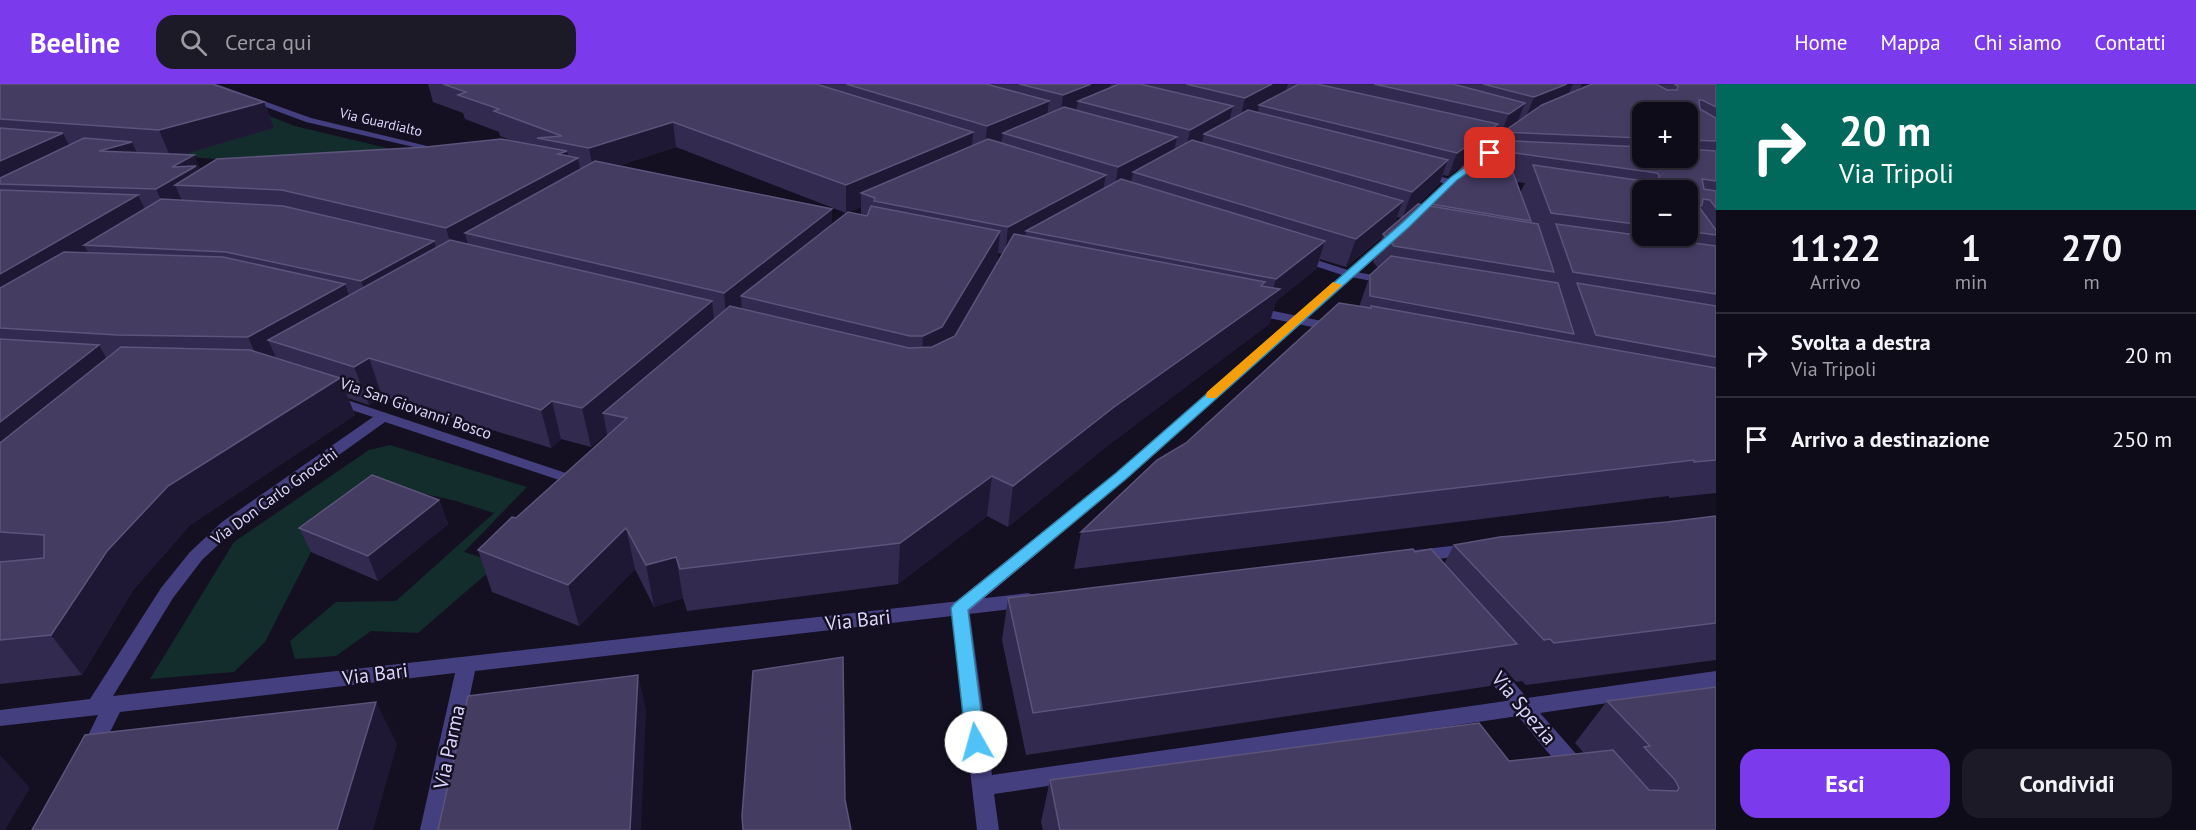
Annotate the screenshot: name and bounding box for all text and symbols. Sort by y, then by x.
search box [156,15,576,69]
text: Beeline [30,24,120,61]
icon: search [177,26,210,59]
text: Cerca qui [225,28,312,56]
text: Home [1794,29,1848,56]
text: Mappa [1881,29,1941,56]
text: Chi siamo [1974,29,2062,56]
text: Contatti [2095,29,2166,56]
map controls [1632,102,1698,246]
button: + [1632,102,1698,168]
street label: Via Guardialto [337,103,424,140]
text: 20 m [1839,103,1931,158]
icon: right [1740,108,1818,186]
pin [1464,127,1515,178]
icon: arrive [1473,136,1506,169]
text: Via Tripoli [1839,156,1954,190]
button: − [1632,180,1698,246]
text: 11:22 [1790,224,1881,271]
text: 1 [1961,224,1981,271]
text: 270 [2061,224,2122,271]
text: Arrivo [1810,269,1861,295]
text: min [1955,269,1987,295]
text: m [2084,269,2100,295]
text: Svolta a destra [1791,328,1931,356]
icon: right [1740,339,1773,372]
text: 20 m [2124,341,2172,369]
text: Via Tripoli [1791,356,1876,382]
street label: Via San Giovanni Bosco [336,372,495,443]
icon: arrive [1740,423,1773,456]
text: Arrivo a destinazione [1791,425,1990,453]
text: 250 m [2112,425,2172,453]
street label: Via Don Carlo Gnocchi [206,443,341,549]
street label: Via Bari [823,604,892,636]
street label: Via Bari [340,657,409,691]
street label: Via Spezia [1485,665,1562,750]
street label: Via Parma [427,703,471,792]
position arrow [944,710,1008,774]
button: Esci [1740,749,1950,818]
button: Condividi [1962,749,2172,818]

